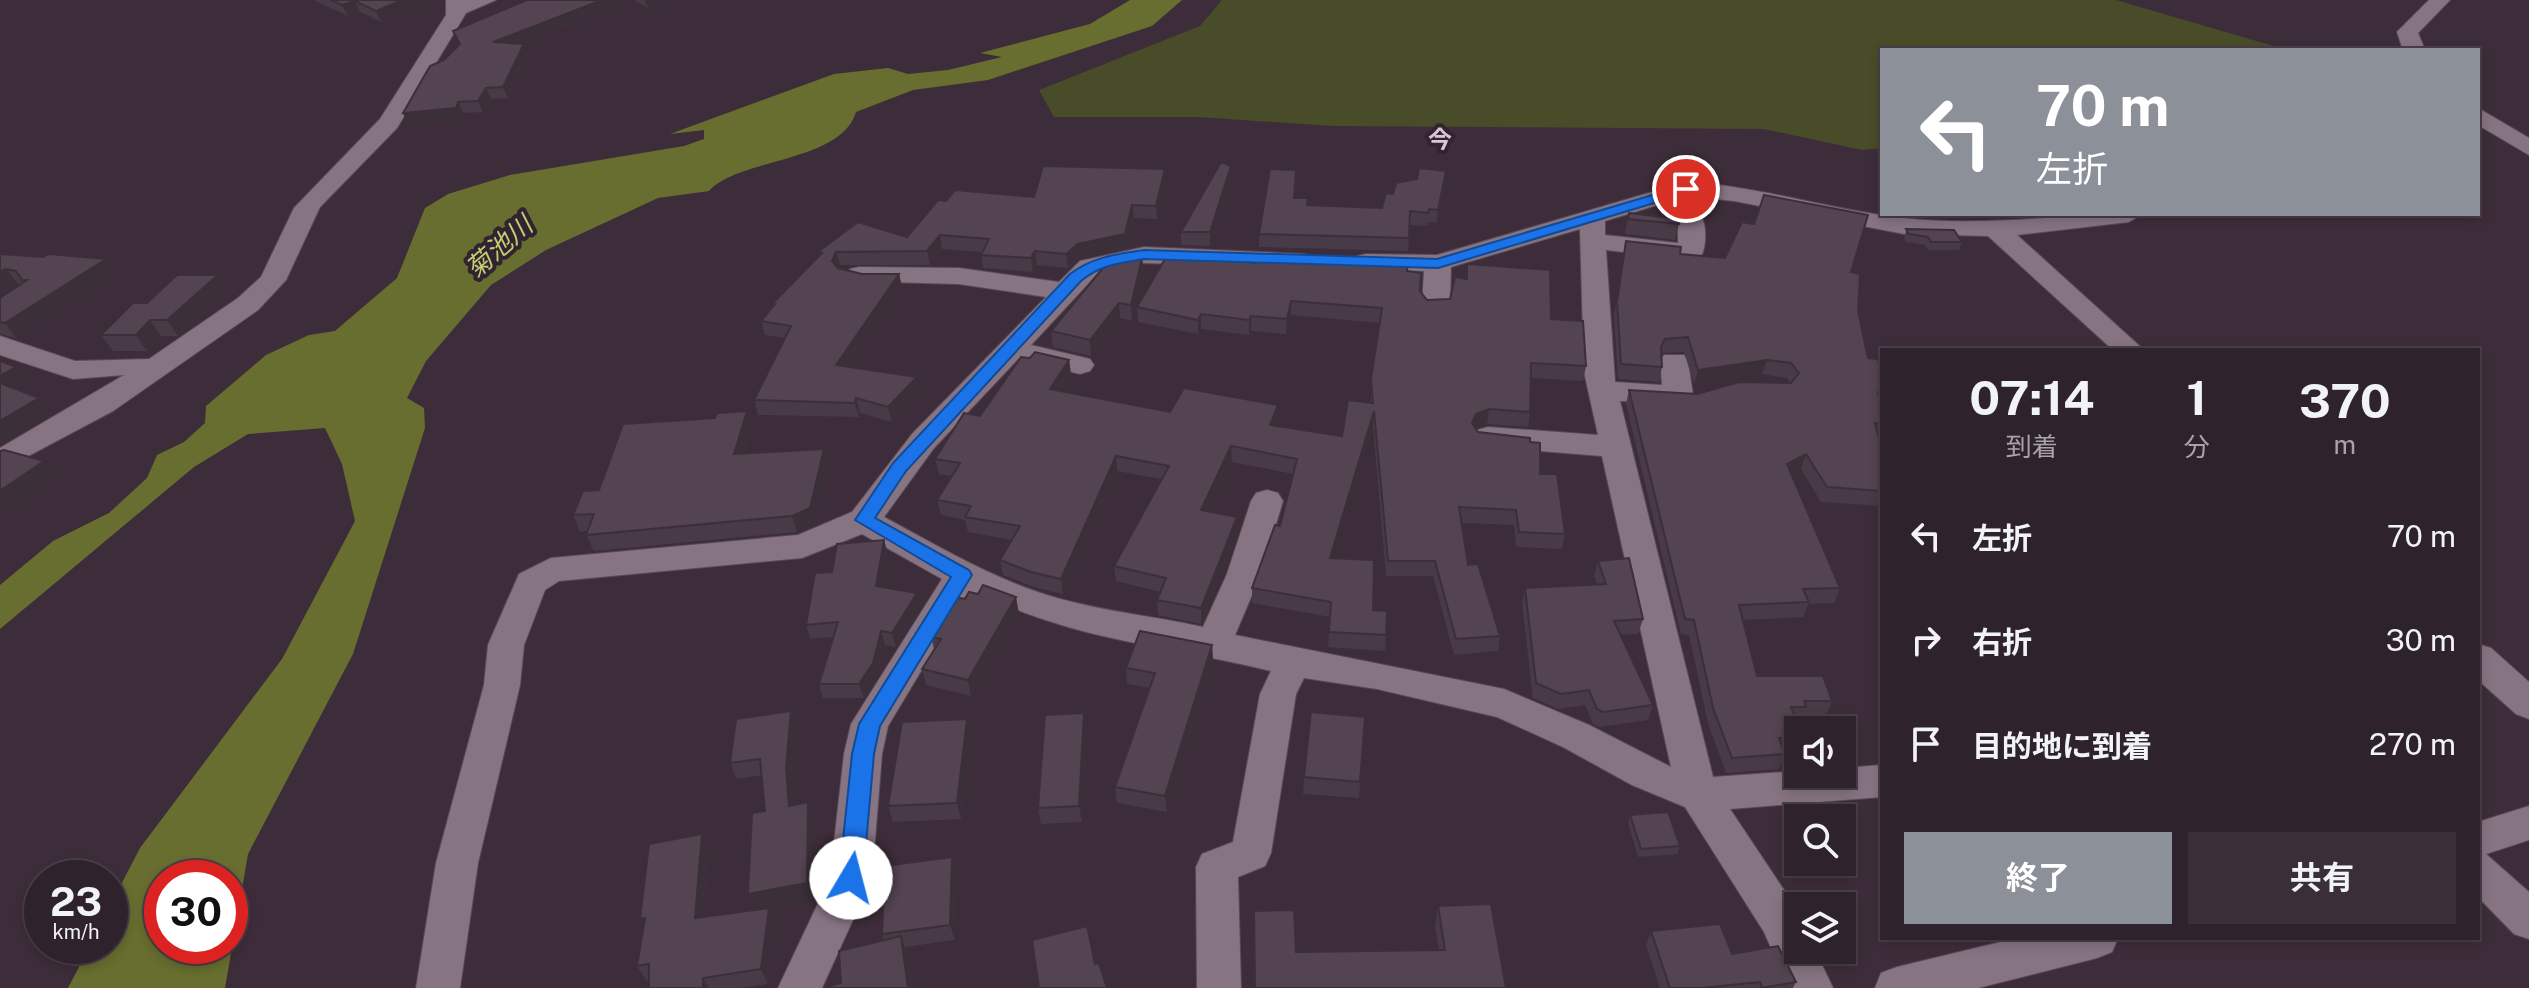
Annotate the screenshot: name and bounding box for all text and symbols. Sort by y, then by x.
text: 70 m [2036,73,2169,139]
icon: left [1904,80,2008,184]
district label: 今 [1428,125,1452,153]
text: 左折 [2036,148,2108,190]
pin [1652,155,1720,223]
icon: arrive [1664,167,1708,211]
water label: 菊池川 [459,207,541,284]
text: 07:14 [1969,369,2094,426]
text: 1 [2186,369,2207,426]
text: 370 [2299,372,2391,429]
text: m [2334,429,2356,460]
text: 到着 [2006,431,2058,462]
text: 分 [2184,431,2210,462]
icon: left [1904,514,1948,558]
text: 70 m [2387,518,2456,554]
text: 左折 [1972,520,2032,556]
icon: right [1904,618,1948,662]
text: 30 m [2386,622,2456,658]
text: 右折 [1972,624,2032,660]
map controls [1784,716,1856,964]
button: sound [1784,716,1856,788]
icon: arrive [1904,722,1948,766]
text: 270 m [2369,726,2456,762]
text: 目的地に到着 [1972,728,2152,764]
button: search [1784,804,1856,876]
button: 終了 [1904,832,2172,924]
button: 共有 [2188,832,2456,924]
position arrow [809,836,893,920]
speed limit sign: 30 [144,860,248,964]
text: 23 [50,878,102,925]
button: layers [1784,892,1856,964]
text: km/h [52,920,100,944]

